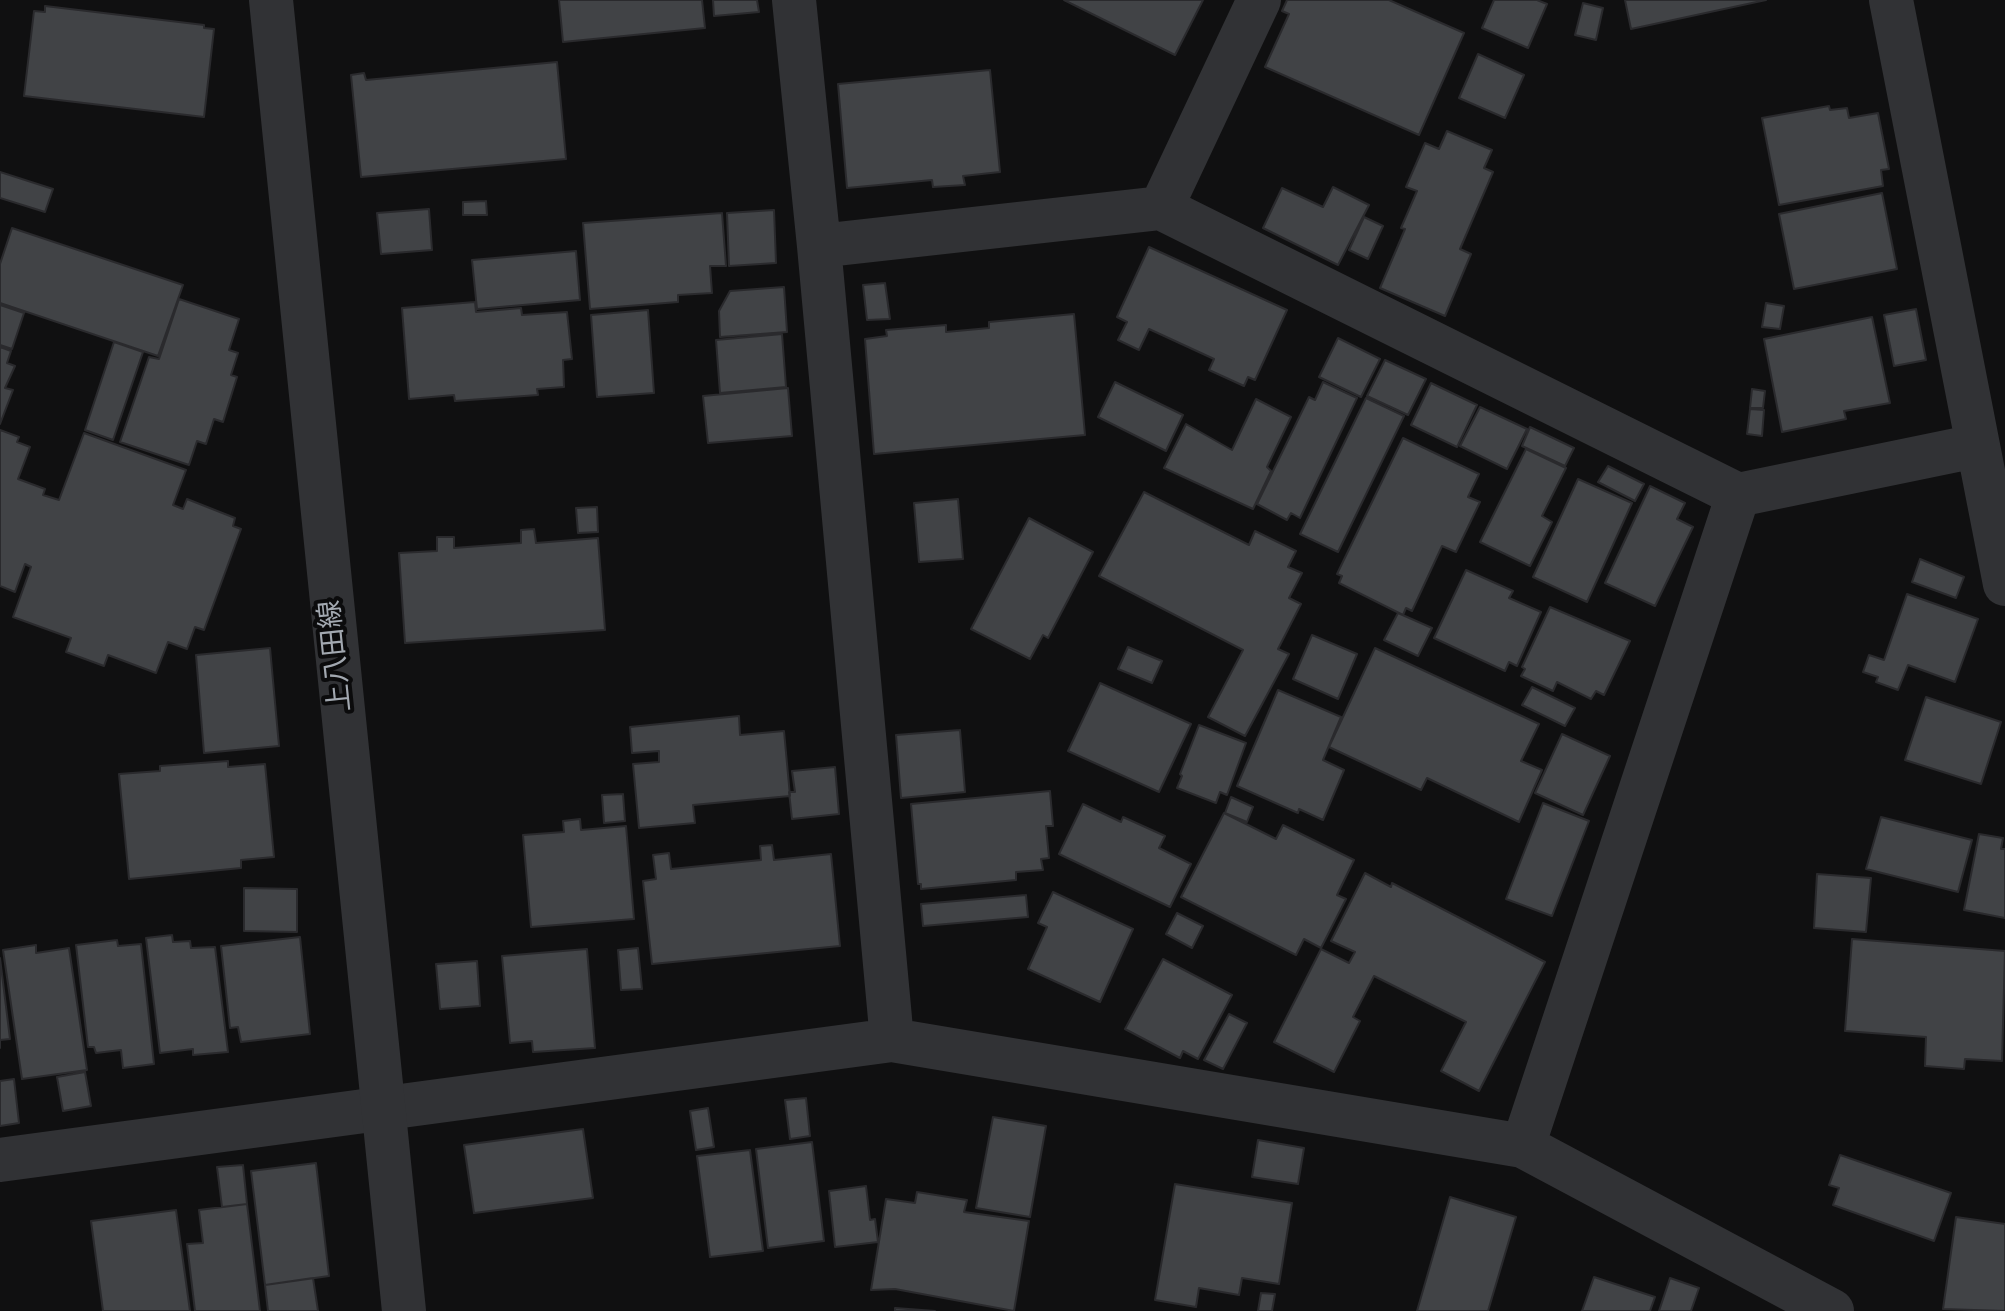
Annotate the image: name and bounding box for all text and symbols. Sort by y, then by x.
street label: 上八田線 [313,599,359,713]

